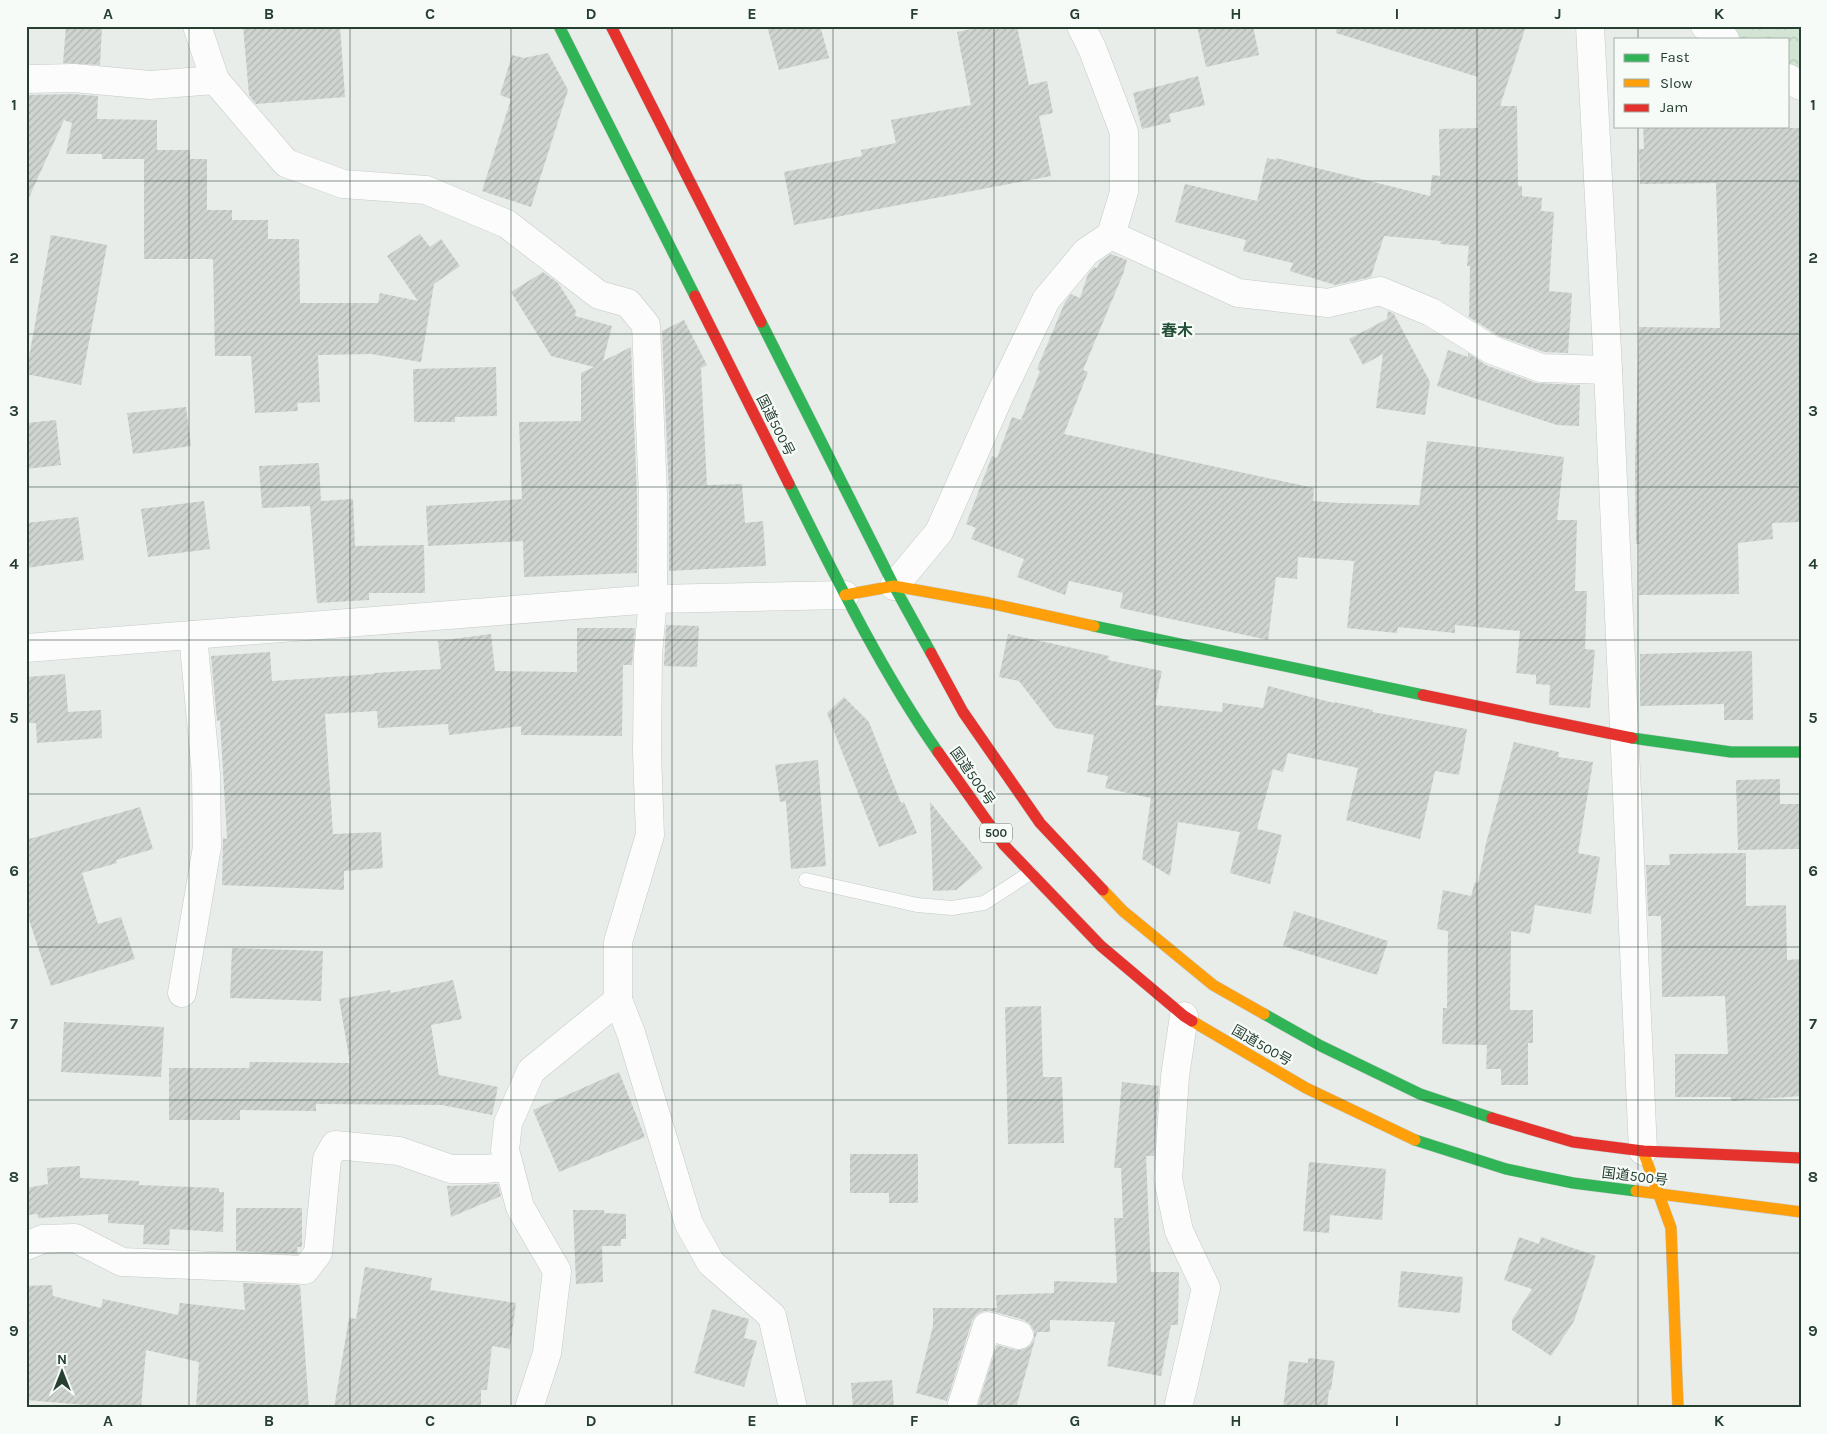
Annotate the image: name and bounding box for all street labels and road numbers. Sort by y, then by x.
street label: 国道500号 [753,392,798,459]
street label: 国道500号 [947,744,999,808]
road number: 500 [980,824,1012,842]
street label: 国道500号 [1229,1021,1295,1069]
street label: 国道500号 [1601,1164,1669,1189]

